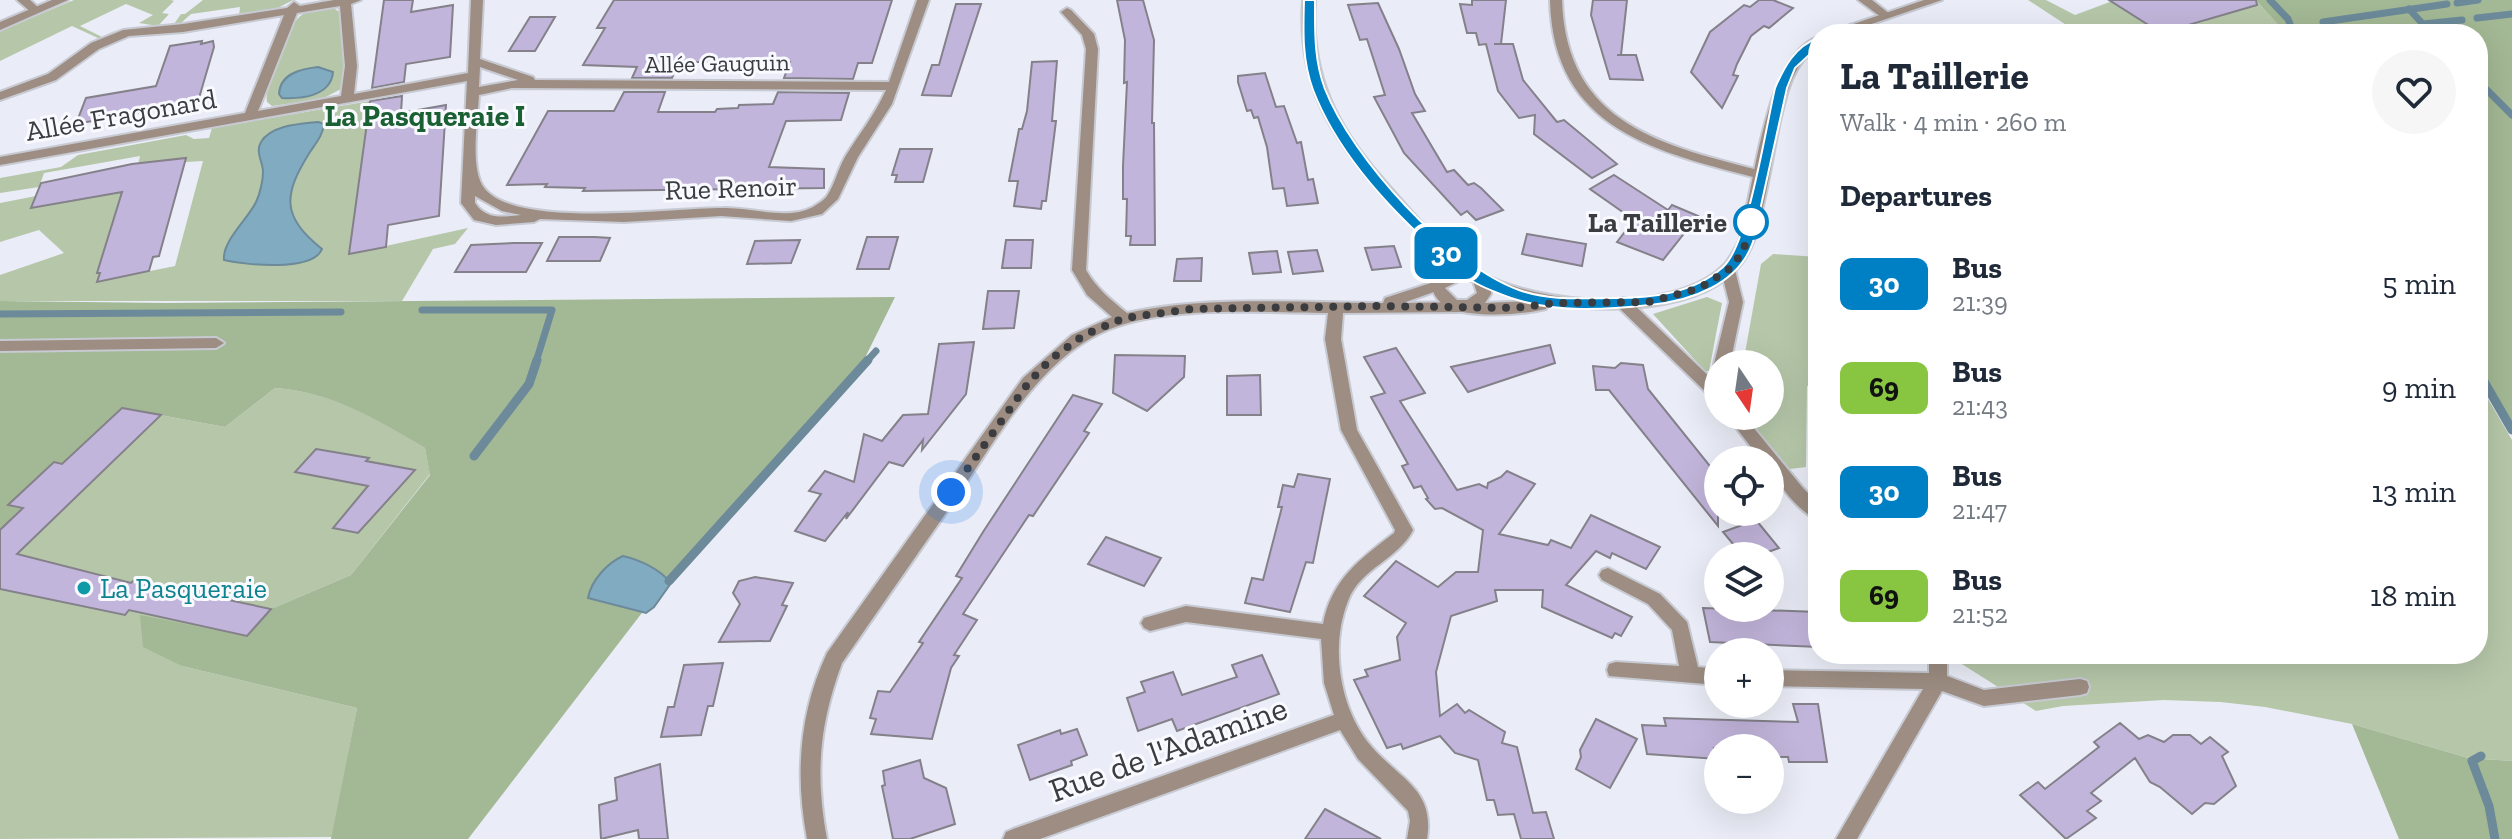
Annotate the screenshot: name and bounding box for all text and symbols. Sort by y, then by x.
street label: Allée Gauguin [644,47,790,79]
button: heart [2372,50,2456,134]
text: La Taillerie [1840,53,2029,99]
street label: Allée Fragonard [23,82,219,148]
district label: La Pasqueraie I [325,98,525,134]
text: Walk · 4 min · 260 m [1840,106,2066,138]
street label: Rue Renoir [664,169,798,207]
text: Departures [1840,178,1992,214]
marker: La Taillerie [1734,205,1768,239]
place label: La Taillerie [1588,206,1727,239]
line badge: 30 [1410,227,1482,279]
text: 30 [1430,236,1462,269]
text: Bus [1952,250,2002,286]
text: 5 min [2382,266,2456,302]
text: 30 [1868,267,1900,300]
text: 21:39 [1952,286,2008,318]
north arrow [1704,350,1784,430]
map controls [1704,350,1784,814]
text: Bus [1952,354,2002,390]
text: 9 min [2382,370,2456,406]
text: 69 [1869,371,1899,404]
text: 21:43 [1952,390,2008,422]
button: locate [1704,446,1784,526]
text: Bus [1952,458,2002,494]
your location [931,472,971,512]
text: 13 min [2371,474,2456,510]
text: 30 [1868,475,1900,508]
text: 21:47 [1952,494,2007,526]
button: layers [1704,542,1784,622]
text: Bus [1952,562,2002,598]
place label: La Pasqueraie [100,572,267,605]
text: 18 min [2370,578,2456,614]
marker: La Pasqueraie [75,579,93,597]
text: 69 [1869,579,1899,612]
text: 21:52 [1952,598,2008,630]
button: + [1704,638,1784,718]
street label: Rue de l'Adamine [1043,687,1293,811]
button: − [1704,734,1784,814]

